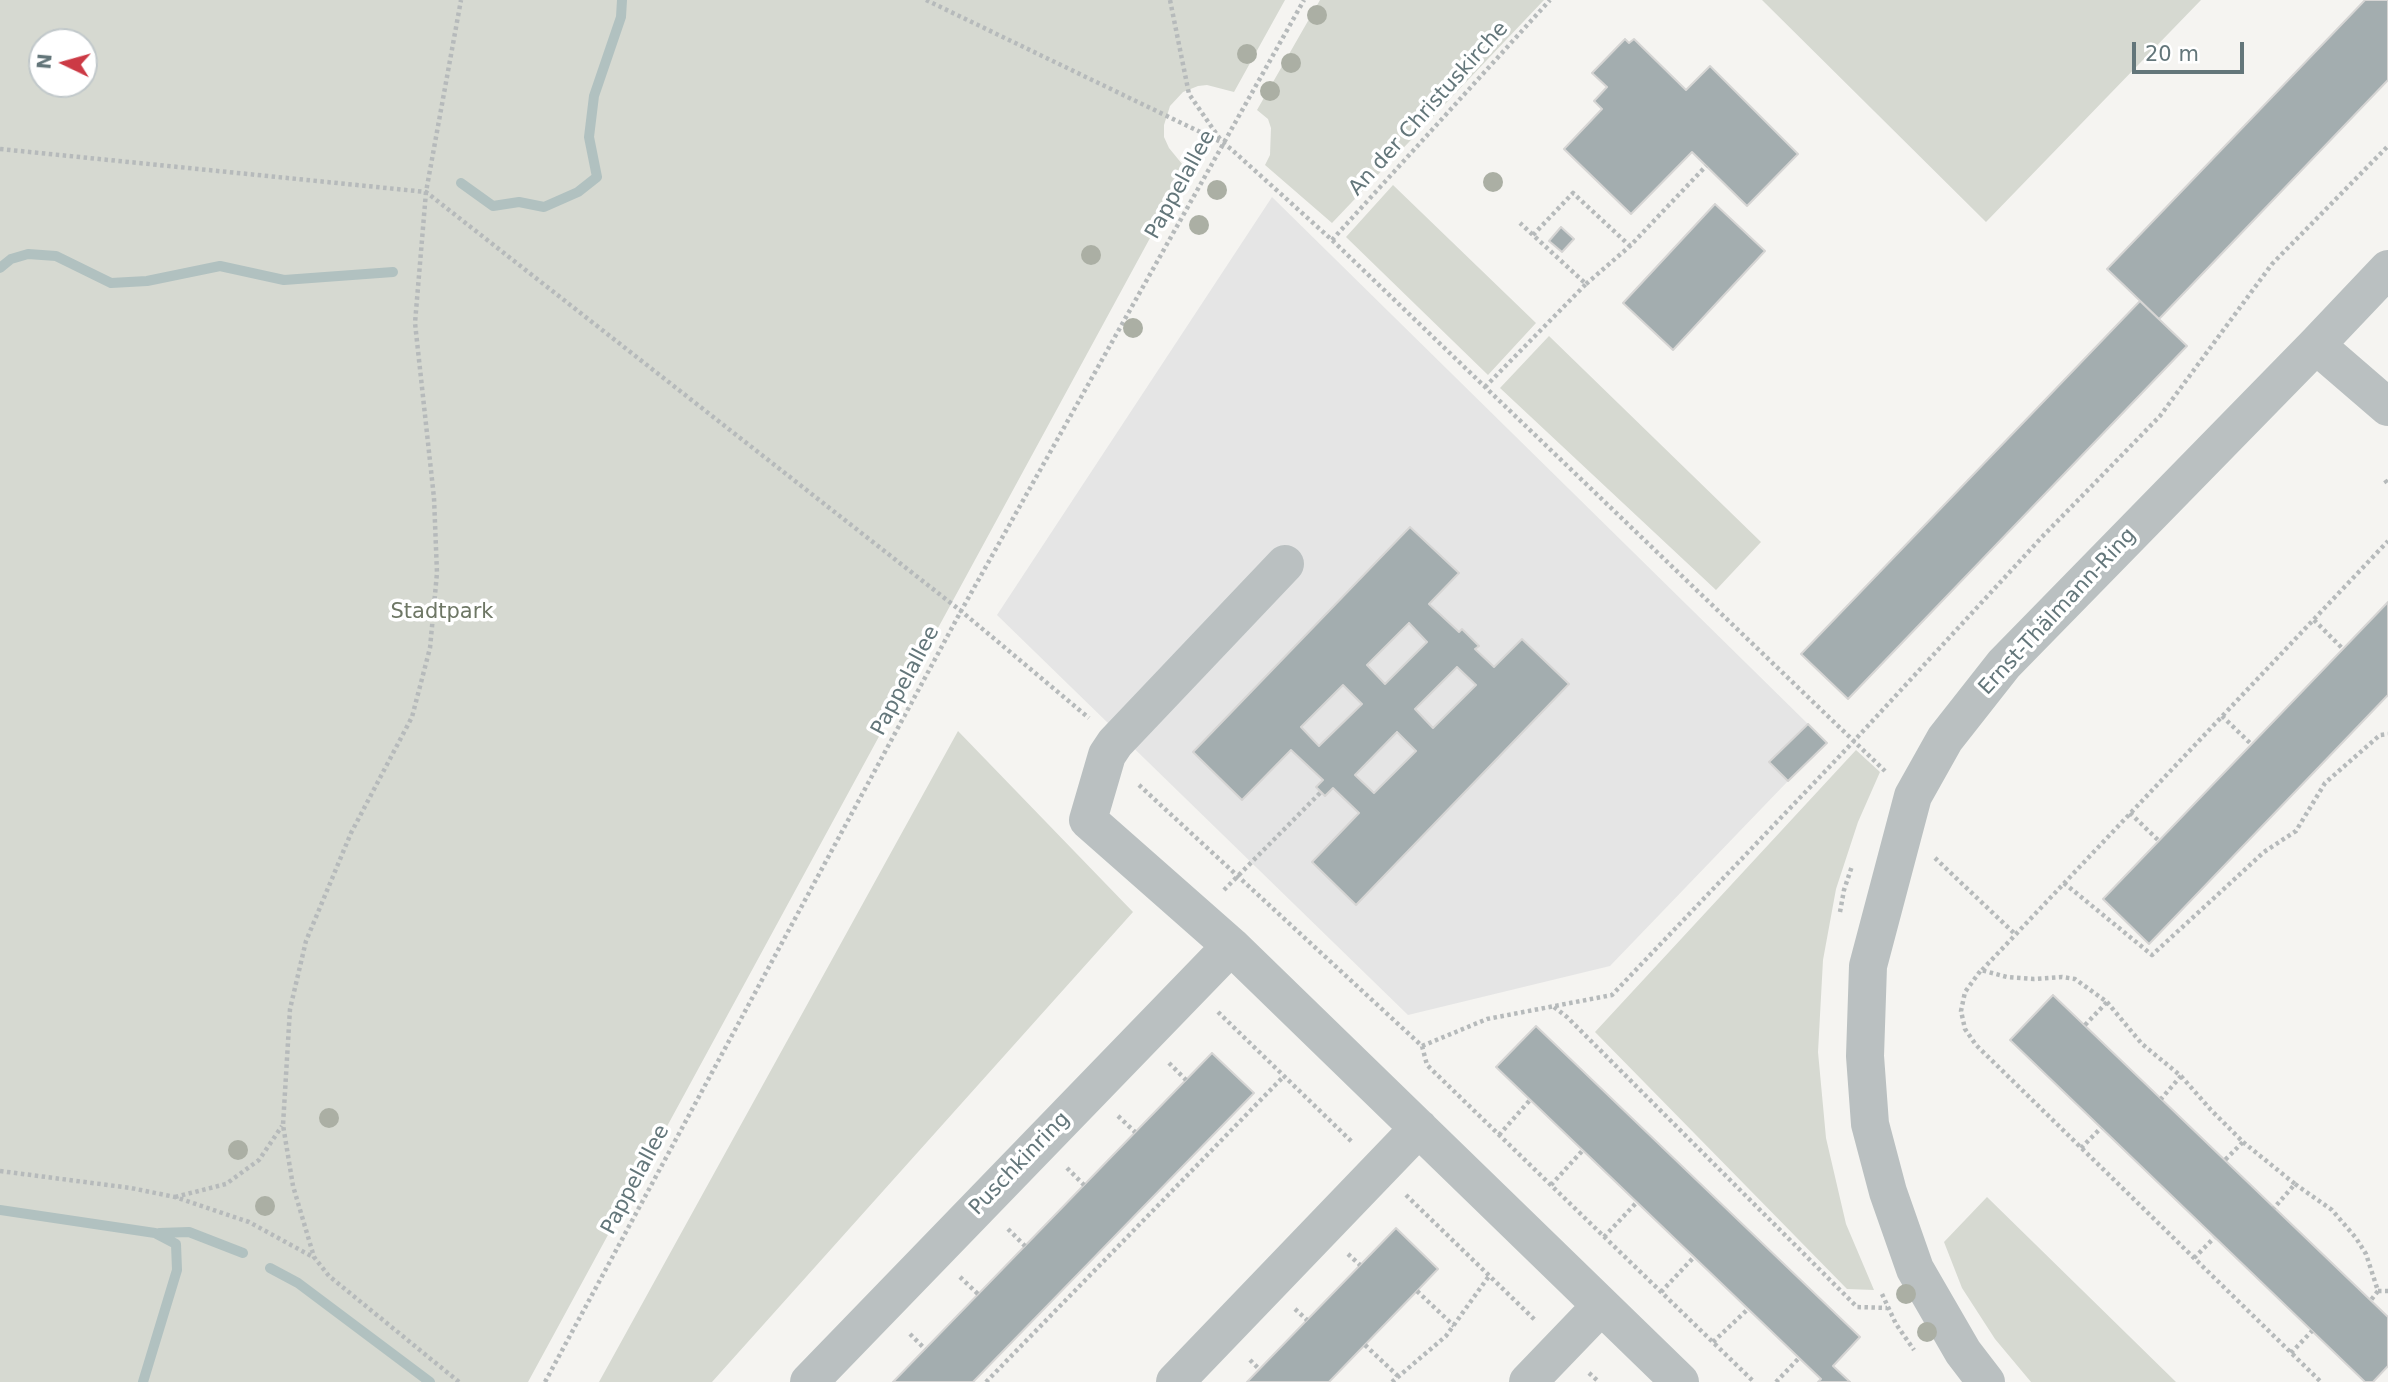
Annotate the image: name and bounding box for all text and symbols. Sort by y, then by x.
street label: An der Christuskirche [1344,17,1514,201]
north arrow [28,28,98,98]
scale bar [2136,28,2248,72]
text: 20 m [2145,42,2199,66]
text: N [32,52,56,70]
street label: Pappelallee [1141,126,1221,244]
street label: Ernst-Thälmann-Ring [1974,523,2142,701]
park label: Stadtpark [391,600,493,626]
street label: Pappelallee [867,622,945,740]
street label: Puschkinring [964,1107,1076,1221]
street label: Pappelallee [597,1121,675,1239]

